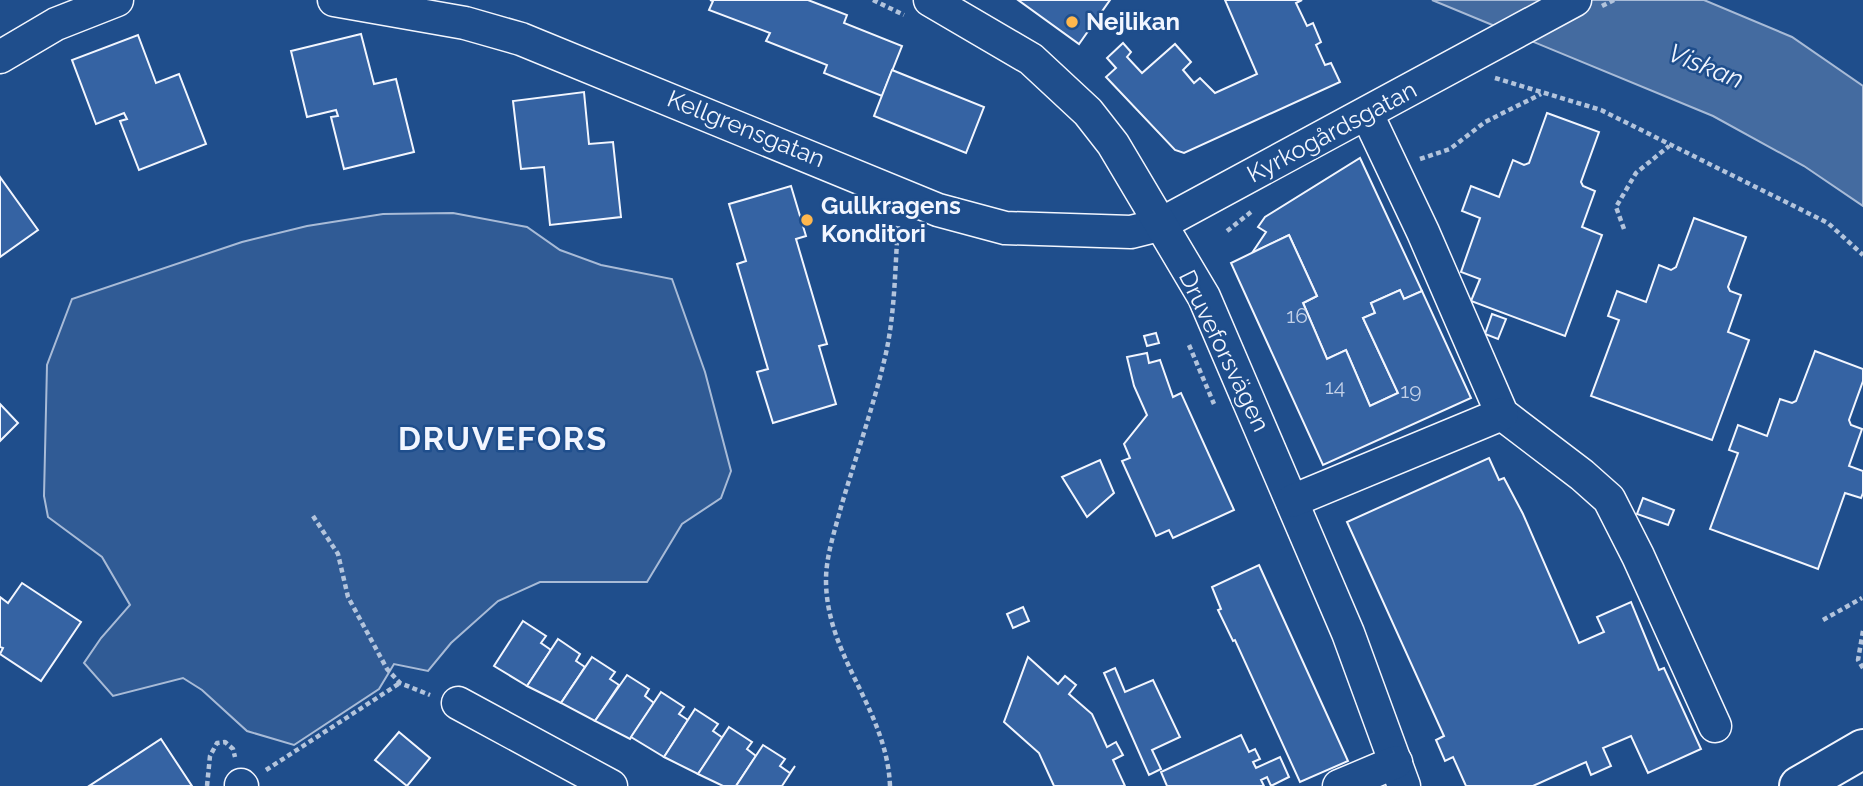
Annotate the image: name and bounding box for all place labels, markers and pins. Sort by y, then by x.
place label: Nejlikan [1086,7,1180,36]
marker: Nejlikan [1064,14,1080,30]
place label: Gullkragens Konditori [821,191,961,248]
marker: Gullkragens Konditori [799,212,815,228]

